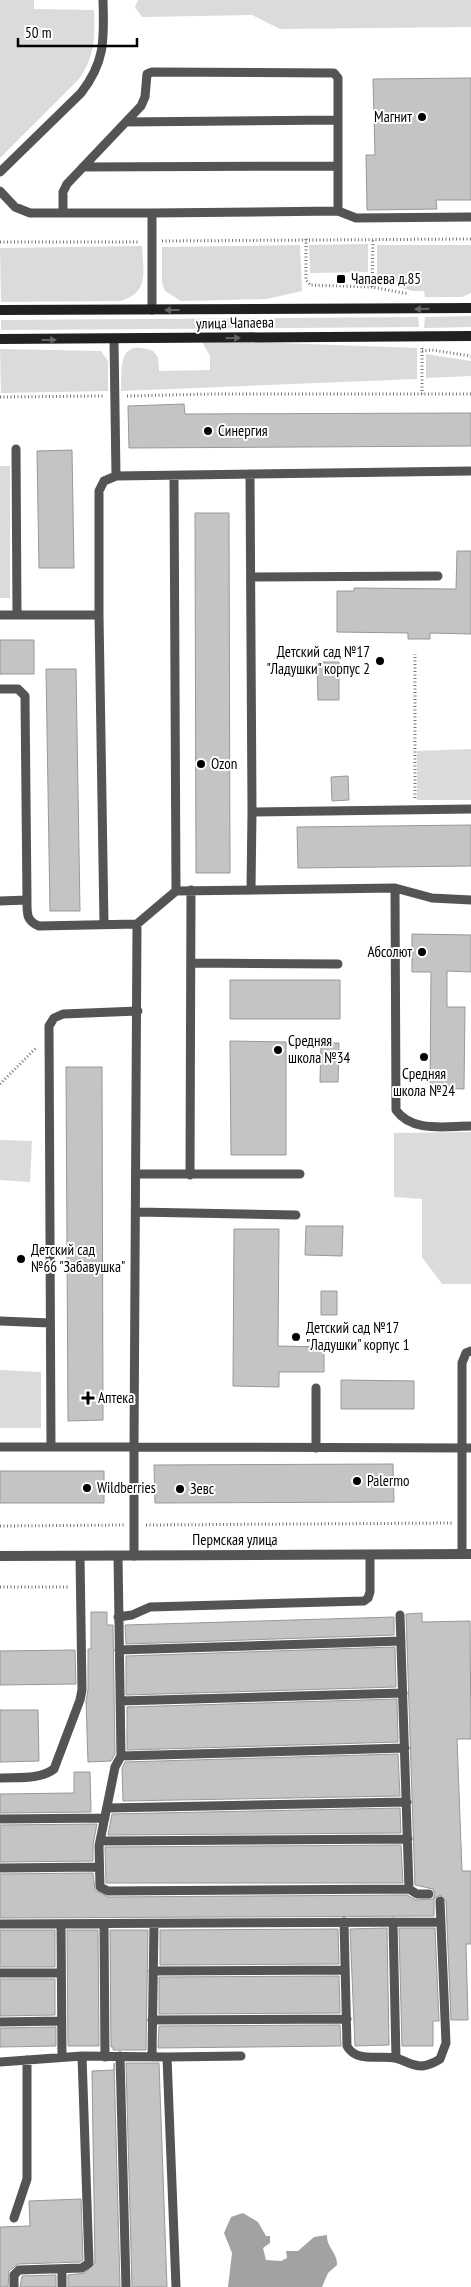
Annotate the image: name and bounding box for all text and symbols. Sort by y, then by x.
scale bar [18,15,136,47]
text: 50 m [25,23,51,42]
place label: Магнит [374,107,412,126]
marker: Магнит [416,111,428,123]
place label: Чапаева д.85 [351,269,421,288]
marker: Чапаева д.85 [335,273,347,285]
one-way arrow [414,305,430,313]
one-way arrow [164,306,180,314]
street label: улица Чапаева [196,312,274,333]
one-way arrow [225,334,241,342]
one-way arrow [41,336,57,344]
place label: Синергия [218,421,268,440]
marker: Синергия [202,425,214,437]
place label: Детский сад №17 "Ладушки" корпус 2 [266,642,370,678]
marker: Детский сад №17 "Ладушки" корпус 2 [374,655,386,667]
place label: Ozon [211,754,237,773]
marker: Ozon [195,758,207,770]
place label: Абсолют [367,942,412,961]
marker: Абсолют [416,946,428,958]
place label: Средняя школа №34 [288,1031,350,1067]
marker: Средняя школа №34 [272,1044,284,1056]
marker: Средняя школа №24 [418,1051,430,1063]
place label: Средняя школа №24 [393,1064,455,1100]
place label: Детский сад №66 "Забавушка" [31,1240,125,1276]
marker: Детский сад №66 "Забавушка" [15,1253,27,1265]
place label: Детский сад №17 "Ладушки" корпус 1 [306,1318,410,1354]
marker: Детский сад №17 "Ладушки" корпус 1 [290,1331,302,1343]
place label: Аптека [98,1388,134,1407]
marker: Аптека [82,1392,94,1404]
place label: Palermo [367,1471,409,1490]
marker: Palermo [351,1475,363,1487]
place label: Wildberries [97,1478,156,1497]
place label: Зевс [190,1479,215,1498]
marker: Wildberries [81,1482,93,1494]
marker: Зевс [174,1483,186,1495]
street label: Пермская улица [192,1530,278,1549]

